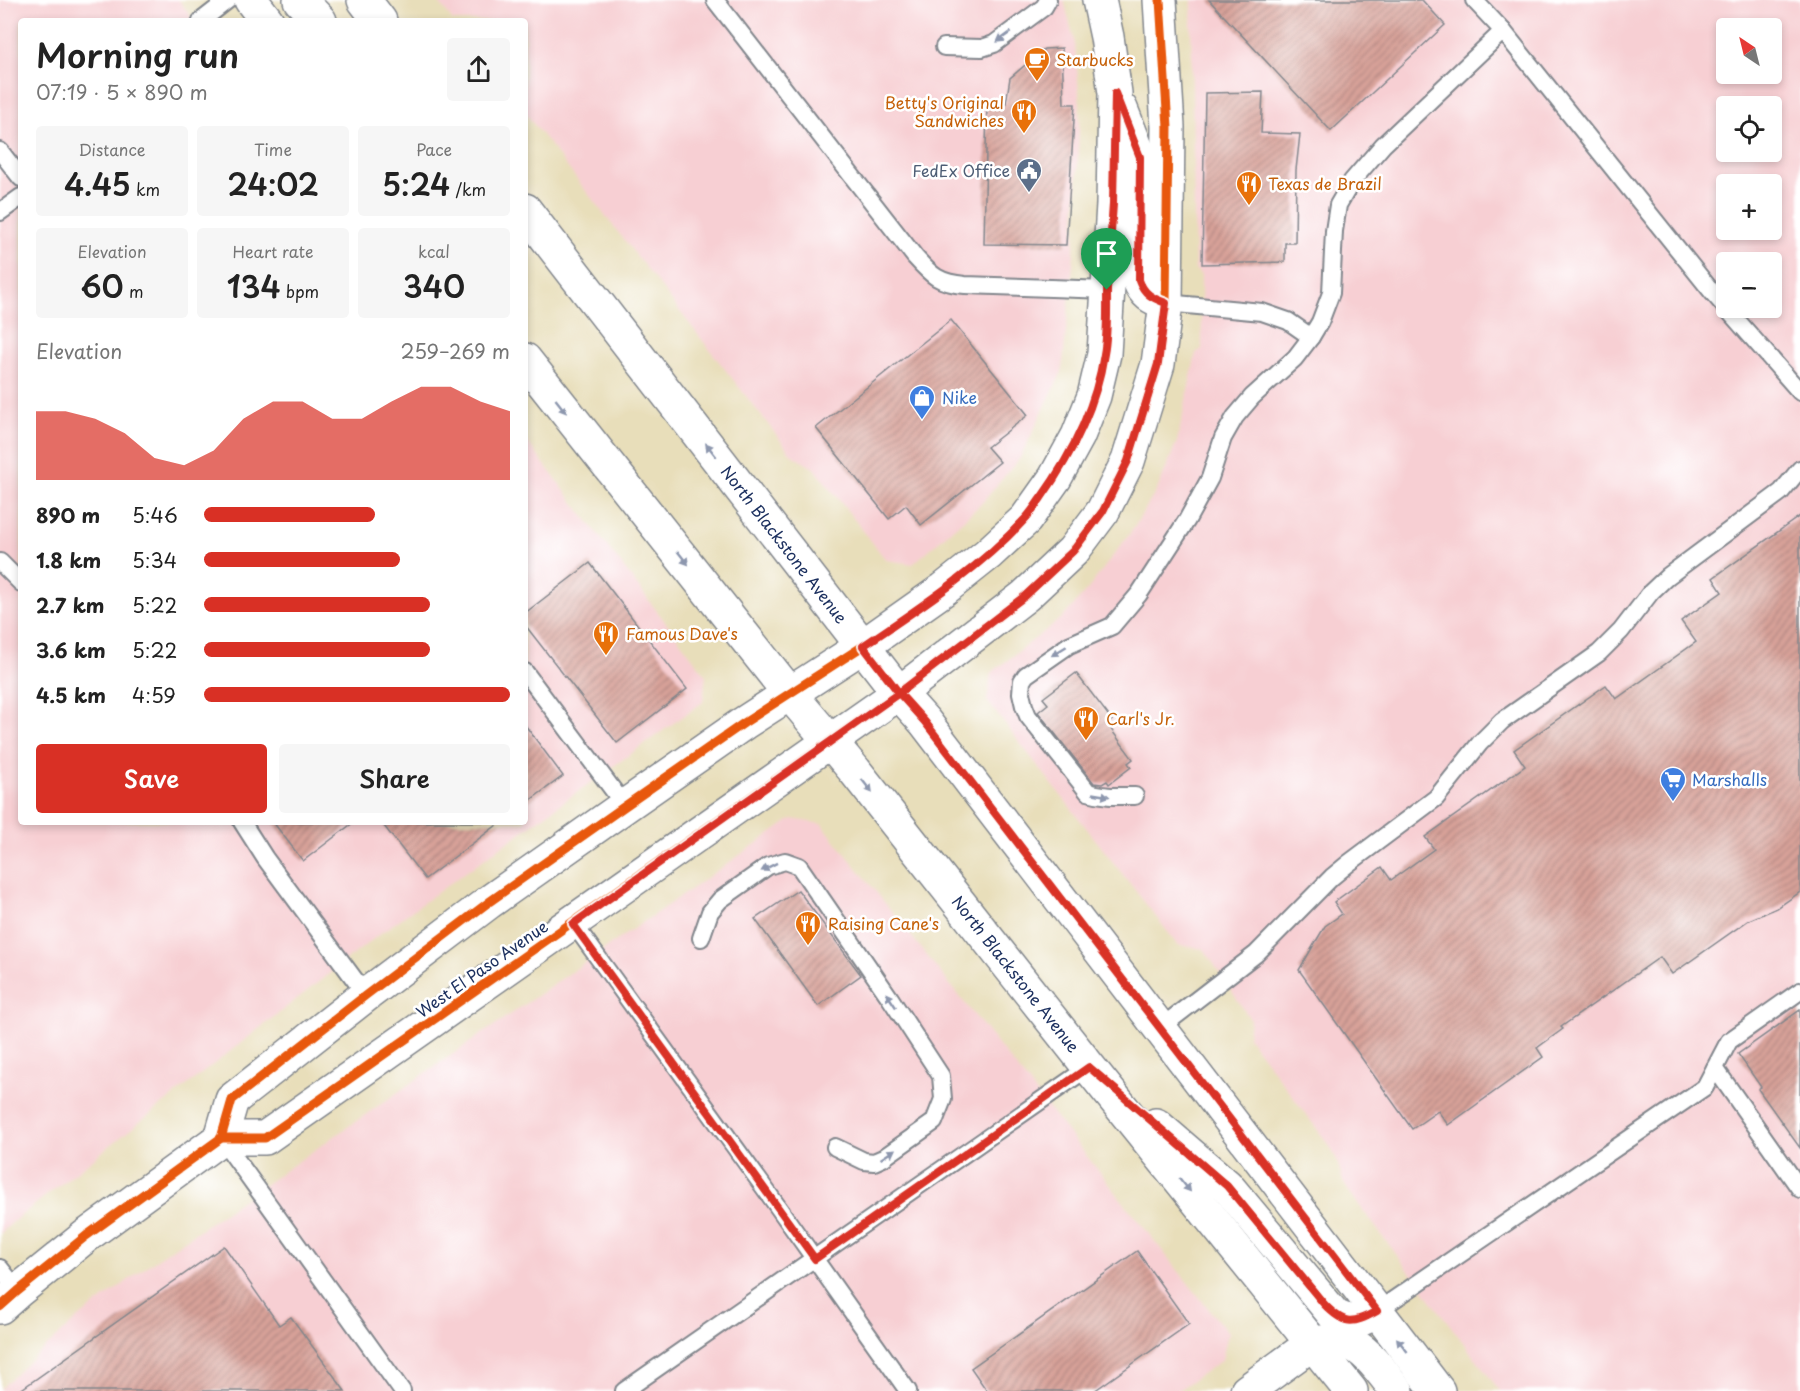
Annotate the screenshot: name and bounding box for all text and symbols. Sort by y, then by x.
north arrow [1716,18,1782,84]
map controls [1716,18,1782,318]
text: Morning run [36,29,239,79]
one-way arrow [996,31,1012,43]
button: share [447,38,510,101]
cafe icon: Starbucks [1022,45,1052,83]
place label: Starbucks [1056,47,1134,71]
text: 07:19 · 5 × 890 m [36,77,208,107]
place label: Betty's Original Sandwiches [885,90,1004,132]
button: locate [1716,96,1782,162]
restaurant icon: Betty's Original Sandwiches [1009,97,1039,135]
text: Distance [78,137,146,161]
text: Time [254,137,292,161]
text: Pace [416,137,452,161]
public building icon: FedEx Office [1014,156,1044,194]
place label: FedEx Office [912,158,1010,182]
text: 4.45 [64,161,131,206]
text: 24:02 [227,161,319,206]
text: 5:24 [382,161,450,206]
restaurant icon: Texas de Brazil [1234,169,1264,207]
place label: Texas de Brazil [1268,171,1382,195]
button: + [1716,174,1782,240]
text: km [131,177,160,201]
text: /km [450,177,486,201]
pin [1081,228,1132,290]
icon: arrive [1090,237,1123,270]
text: Elevation [77,239,147,263]
text: Heart rate [233,239,313,263]
text: kcal [418,239,450,263]
button: − [1716,252,1782,318]
text: 60 [81,263,124,308]
text: 134 [227,263,281,308]
text: 340 [403,263,465,308]
text: m [124,279,144,303]
text: bpm [281,279,319,303]
text: Elevation [36,336,122,366]
text: 259–269 m [400,336,510,366]
shop icon: Nike [907,383,937,421]
place label: Nike [942,385,977,409]
one-way arrow [555,398,568,414]
one-way arrow [705,442,718,458]
street label: North Blackstone Avenue [716,460,854,628]
text: 890 m [36,500,100,530]
text: 5:46 [132,500,178,530]
text: 1.8 km [36,545,101,575]
text: 5:34 [132,545,177,575]
one-way arrow [676,551,689,566]
text: 2.7 km [36,590,104,620]
text: 5:22 [132,590,177,620]
restaurant icon: Famous Dave's [591,619,621,657]
place label: Famous Dave's [626,621,738,645]
text: 3.6 km [36,635,106,665]
text: 5:22 [132,635,177,665]
one-way arrow [1051,646,1068,657]
text: 4.5 km [36,680,106,710]
text: 4:59 [132,680,176,710]
restaurant icon: Carl's Jr. [1071,704,1101,742]
place label: Carl's Jr. [1106,706,1175,730]
button: Save [36,744,267,813]
button: Share [279,744,510,813]
supermarket icon: Marshalls [1658,765,1688,803]
place label: Marshalls [1692,767,1767,791]
one-way arrow [861,778,874,794]
one-way arrow [1092,790,1111,799]
one-way arrow [760,862,778,872]
street label: North Blackstone Avenue [947,890,1086,1057]
restaurant icon: Raising Cane's [793,909,823,947]
place label: Raising Cane's [828,911,939,935]
street label: West El Paso Avenue [411,913,552,1023]
one-way arrow [886,992,897,1008]
one-way arrow [879,1148,895,1160]
one-way arrow [1178,1177,1191,1193]
one-way arrow [1397,1337,1409,1352]

